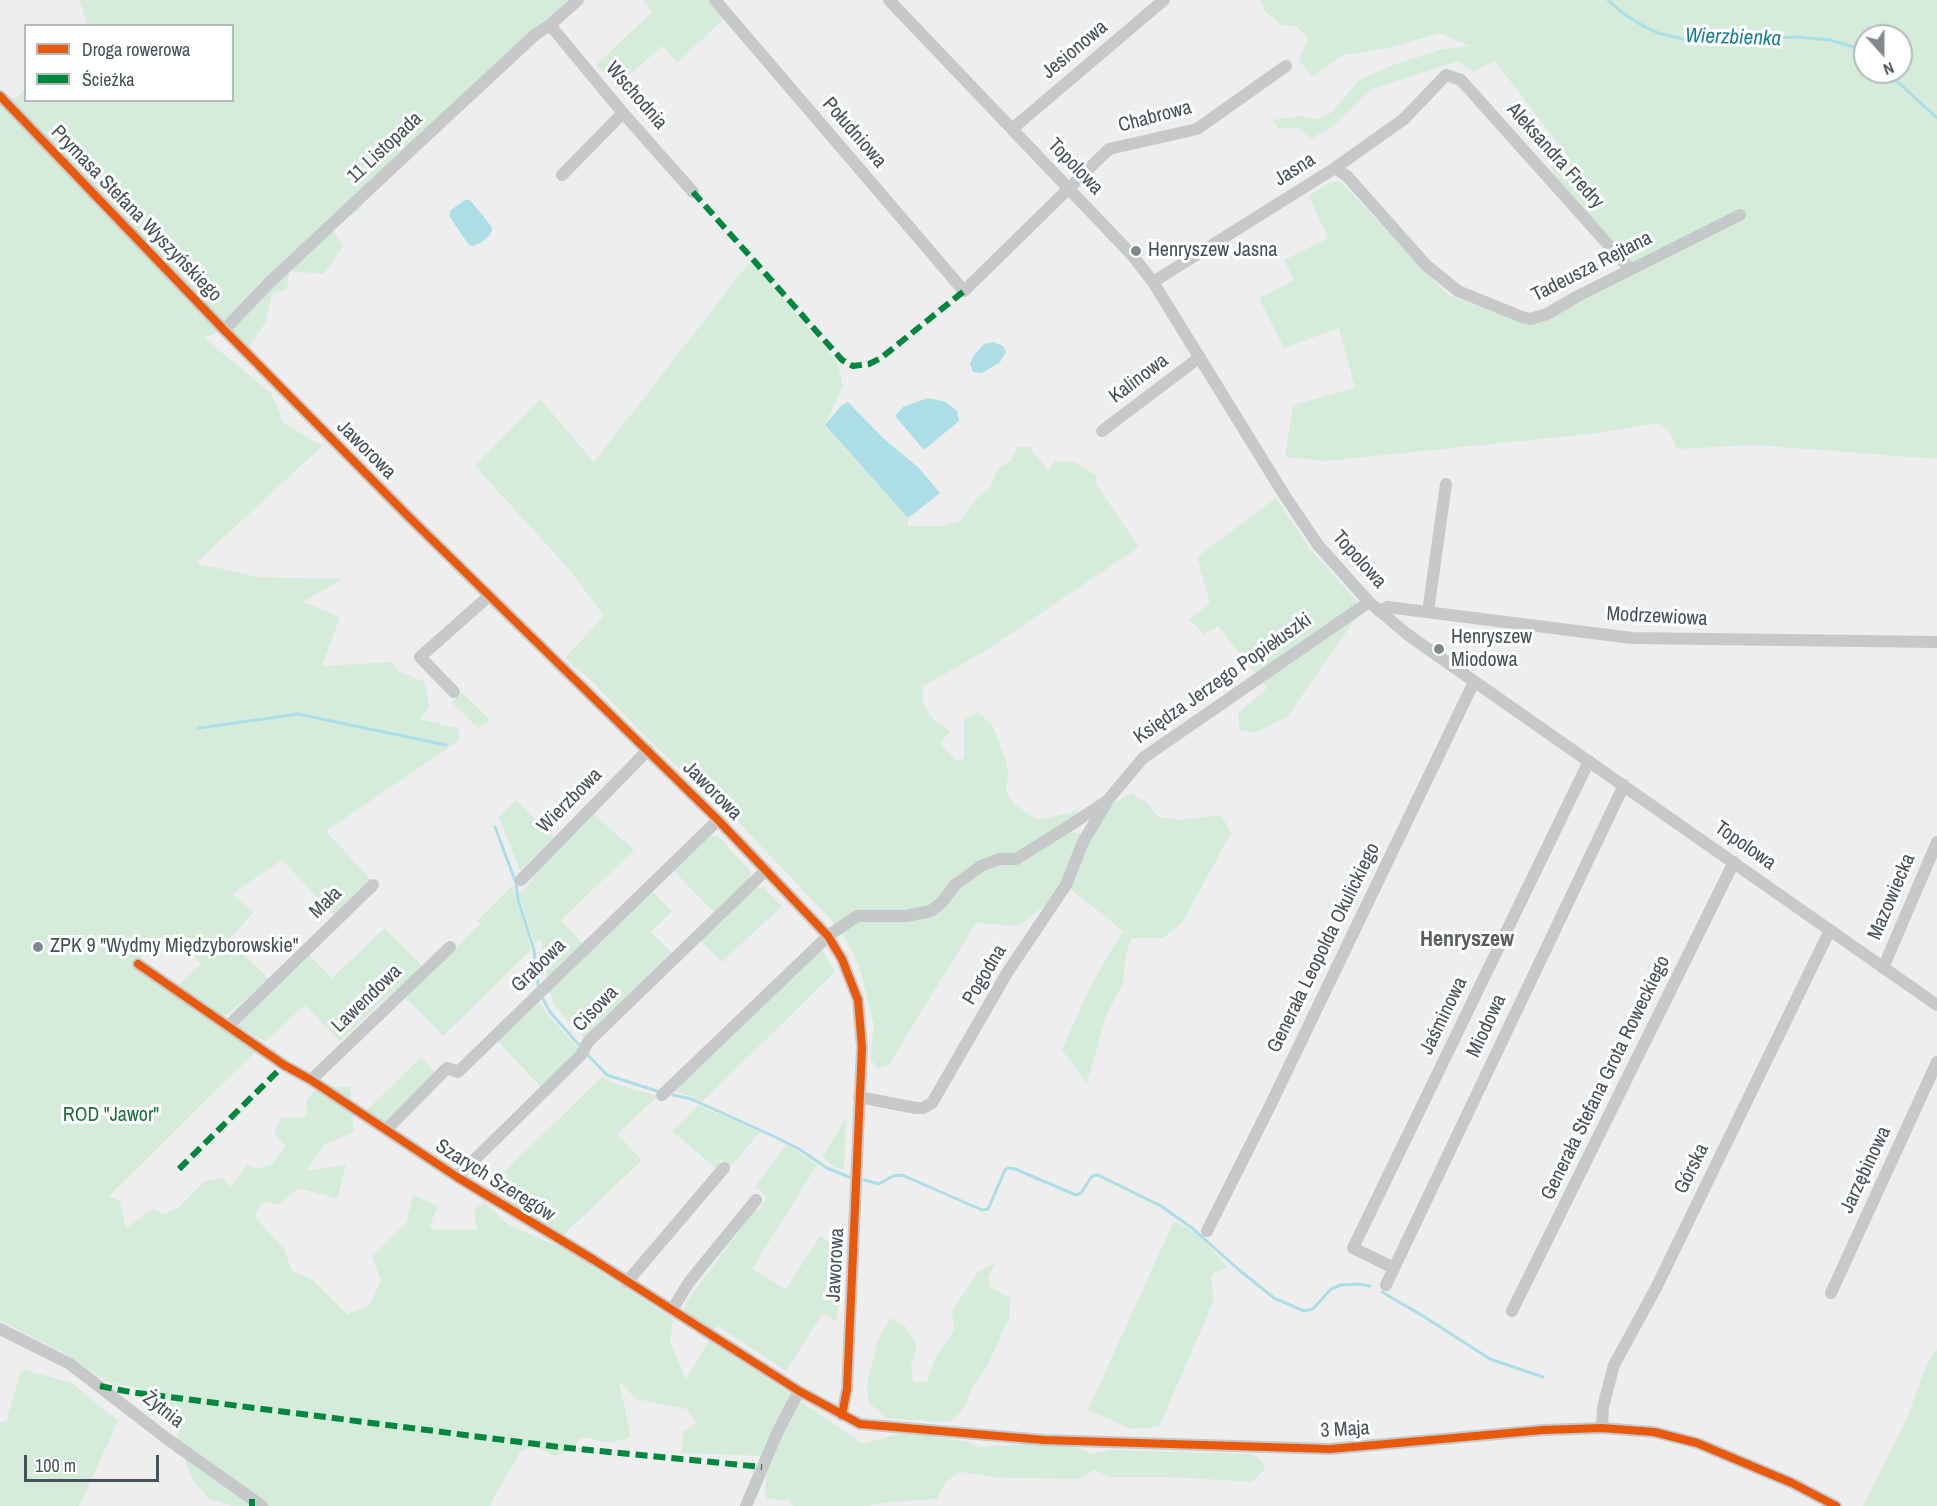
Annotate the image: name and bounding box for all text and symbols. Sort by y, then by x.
street label: Jesionowa [1037,16,1113,84]
legend [24,24,234,102]
water label: Wierzbienka [1684,24,1782,52]
north arrow [1853,24,1913,84]
text: Droga rowerowa [82,37,190,62]
street label: Wschodnia [600,57,672,135]
text: N [1880,57,1897,81]
text: Ścieżka [82,67,135,92]
street label: Południowa [817,93,891,173]
street label: Chabrowa [1116,96,1194,138]
street label: Aleksandra Fredry [1501,98,1609,214]
street label: 11 Listopada [343,107,427,189]
street label: Prymasa Stefana Wyszyńskiego [45,121,227,307]
street label: Topolowa [1042,134,1108,200]
street label: Jasna [1270,148,1320,192]
street label: Tadeusza Rejtana [1528,226,1656,308]
place label: Henryszew Jasna [1148,239,1277,263]
marker: Henryszew Jasna [1129,244,1143,258]
street label: Kalinowa [1105,349,1173,409]
street label: Jaworowa [331,415,401,485]
street label: Topolowa [1327,526,1391,594]
street label: Modrzewiowa [1606,602,1708,632]
street label: Księdza Jerzego Popiełuszki [1129,609,1317,749]
place label: Henryszew Miodowa [1451,626,1532,673]
marker: Henryszew Miodowa [1432,642,1446,656]
street label: Jaworowa [677,756,747,826]
street label: Wierzbowa [533,764,607,838]
street label: Topolowa [1710,816,1780,876]
street label: Generała Leopolda Okulickiego [1263,839,1385,1057]
street label: Mazowiecka [1863,850,1921,944]
street label: Mała [305,882,347,924]
district label: Henryszew [1420,927,1514,953]
street label: Grabowa [507,934,571,998]
place label: ZPK 9 "Wydmy Międzyborowskie" [50,935,298,959]
marker: ZPK 9 "Wydmy Międzyborowskie" [31,940,45,954]
street label: Pogodna [958,941,1012,1009]
street label: Generała Stefana Grota Roweckiego [1536,952,1676,1204]
street label: Lawendowa [327,960,407,1038]
street label: Jaśminowa [1415,973,1473,1059]
street label: Cisowa [568,981,624,1037]
street label: Miodowa [1462,991,1512,1061]
park label: ROD "Jawor" [63,1104,159,1128]
street label: Jarzębinowa [1835,1123,1897,1217]
street label: Szarych Szeregów [431,1135,559,1227]
street label: Górska [1670,1140,1714,1198]
street label: Jaworowa [822,1228,850,1302]
street label: Żytnia [138,1387,188,1433]
street label: 3 Maja [1320,1417,1370,1443]
scale bar [27,1443,162,1481]
text: 100 m [35,1453,76,1478]

